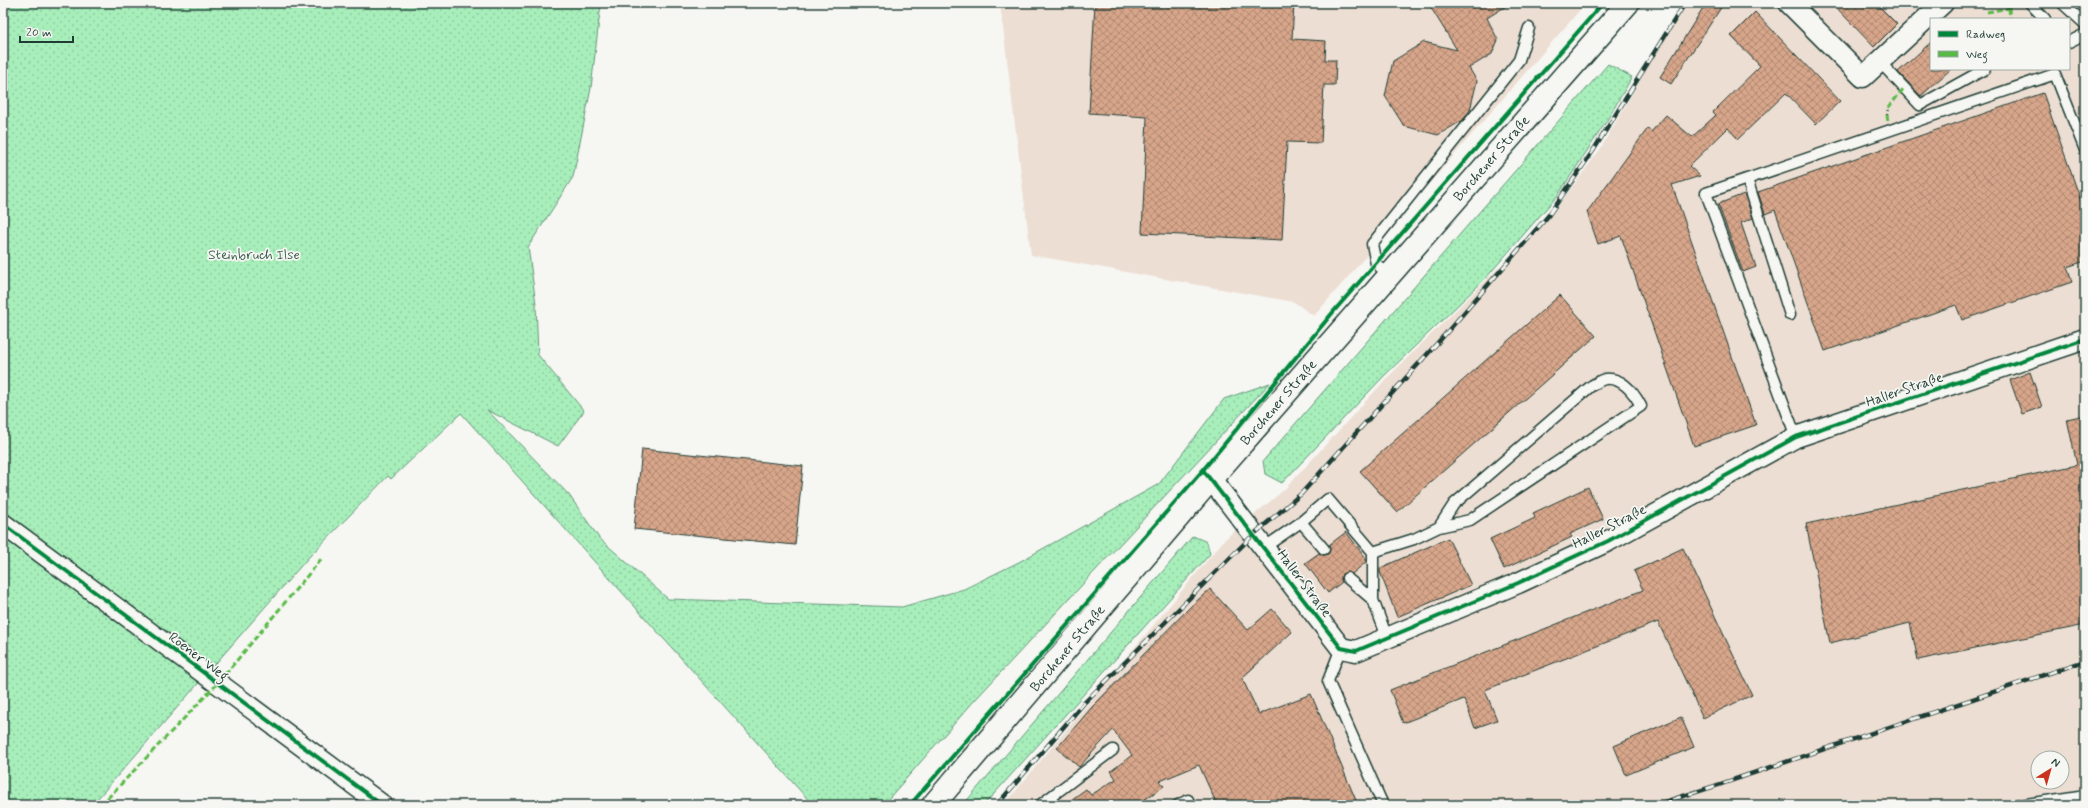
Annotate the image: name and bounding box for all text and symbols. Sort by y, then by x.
scale bar [20,18,73,44]
legend [1930,18,2070,70]
text: 20 m [26,25,52,41]
text: Radweg [1966,27,2005,43]
text: Weg [1966,47,1988,64]
street label: Borchener Straße [1450,112,1534,205]
park label: Steinbruch Ilse [208,246,300,264]
street label: Borchener Straße [1237,356,1321,449]
street label: Haller Straße [1863,368,1945,412]
street label: Haller Straße [1570,501,1649,553]
street label: Haller Straße [1273,546,1336,621]
street label: Borchener Straße [1026,601,1109,696]
street label: Roener Weg [163,628,232,687]
north arrow [2030,750,2070,790]
text: N [2048,755,2063,771]

